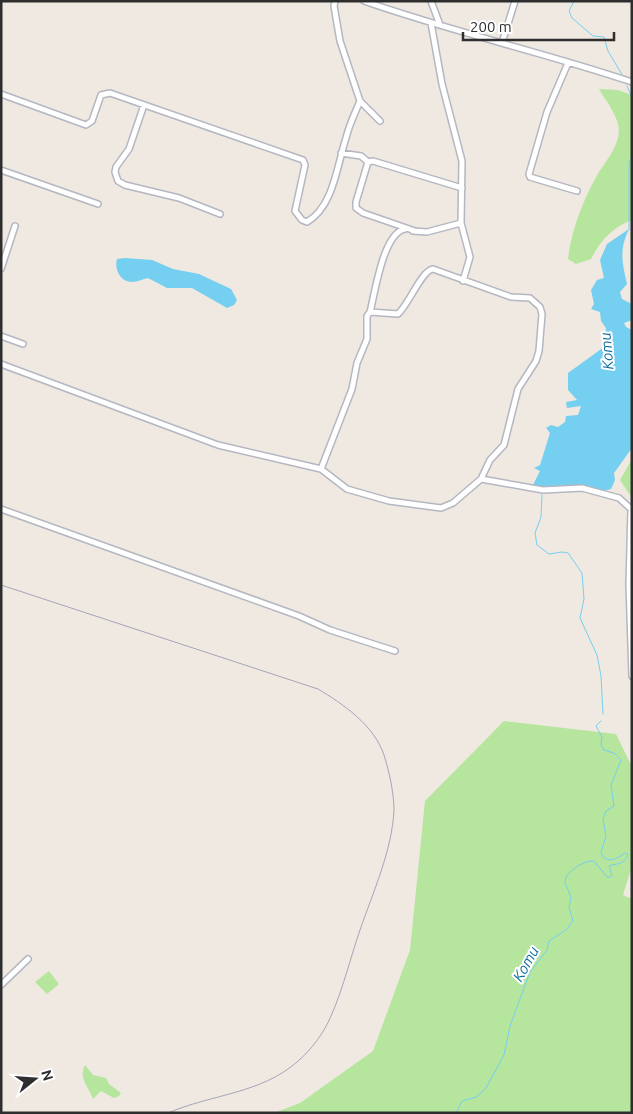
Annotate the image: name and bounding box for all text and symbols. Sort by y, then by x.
scale bar [463,10,614,42]
text: 200 m [470,18,512,35]
water label: Komu [596,332,617,370]
water label: Komu [509,943,542,984]
north arrow [10,1054,60,1104]
text: N [38,1068,57,1083]

